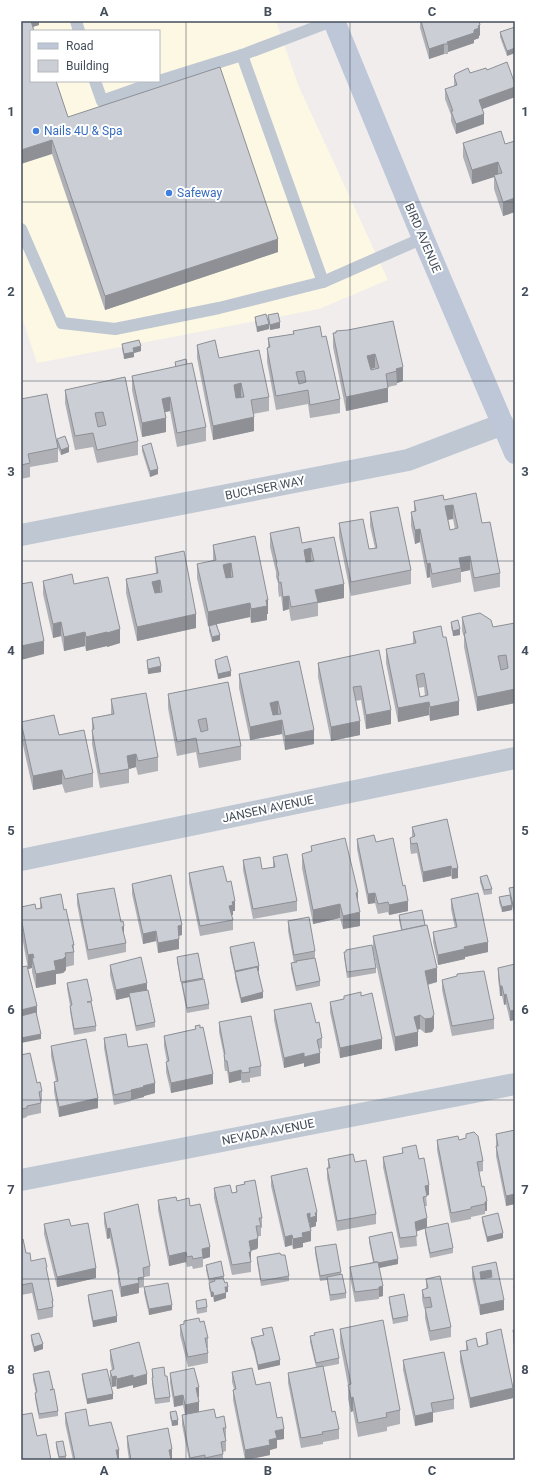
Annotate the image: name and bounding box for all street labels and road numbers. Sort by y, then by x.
street label: BIRD AVENUE [402,201,444,275]
street label: BUCHSER WAY [224,473,307,503]
street label: JANSEN AVENUE [221,792,315,826]
street label: NEVADA AVENUE [221,1116,316,1148]

